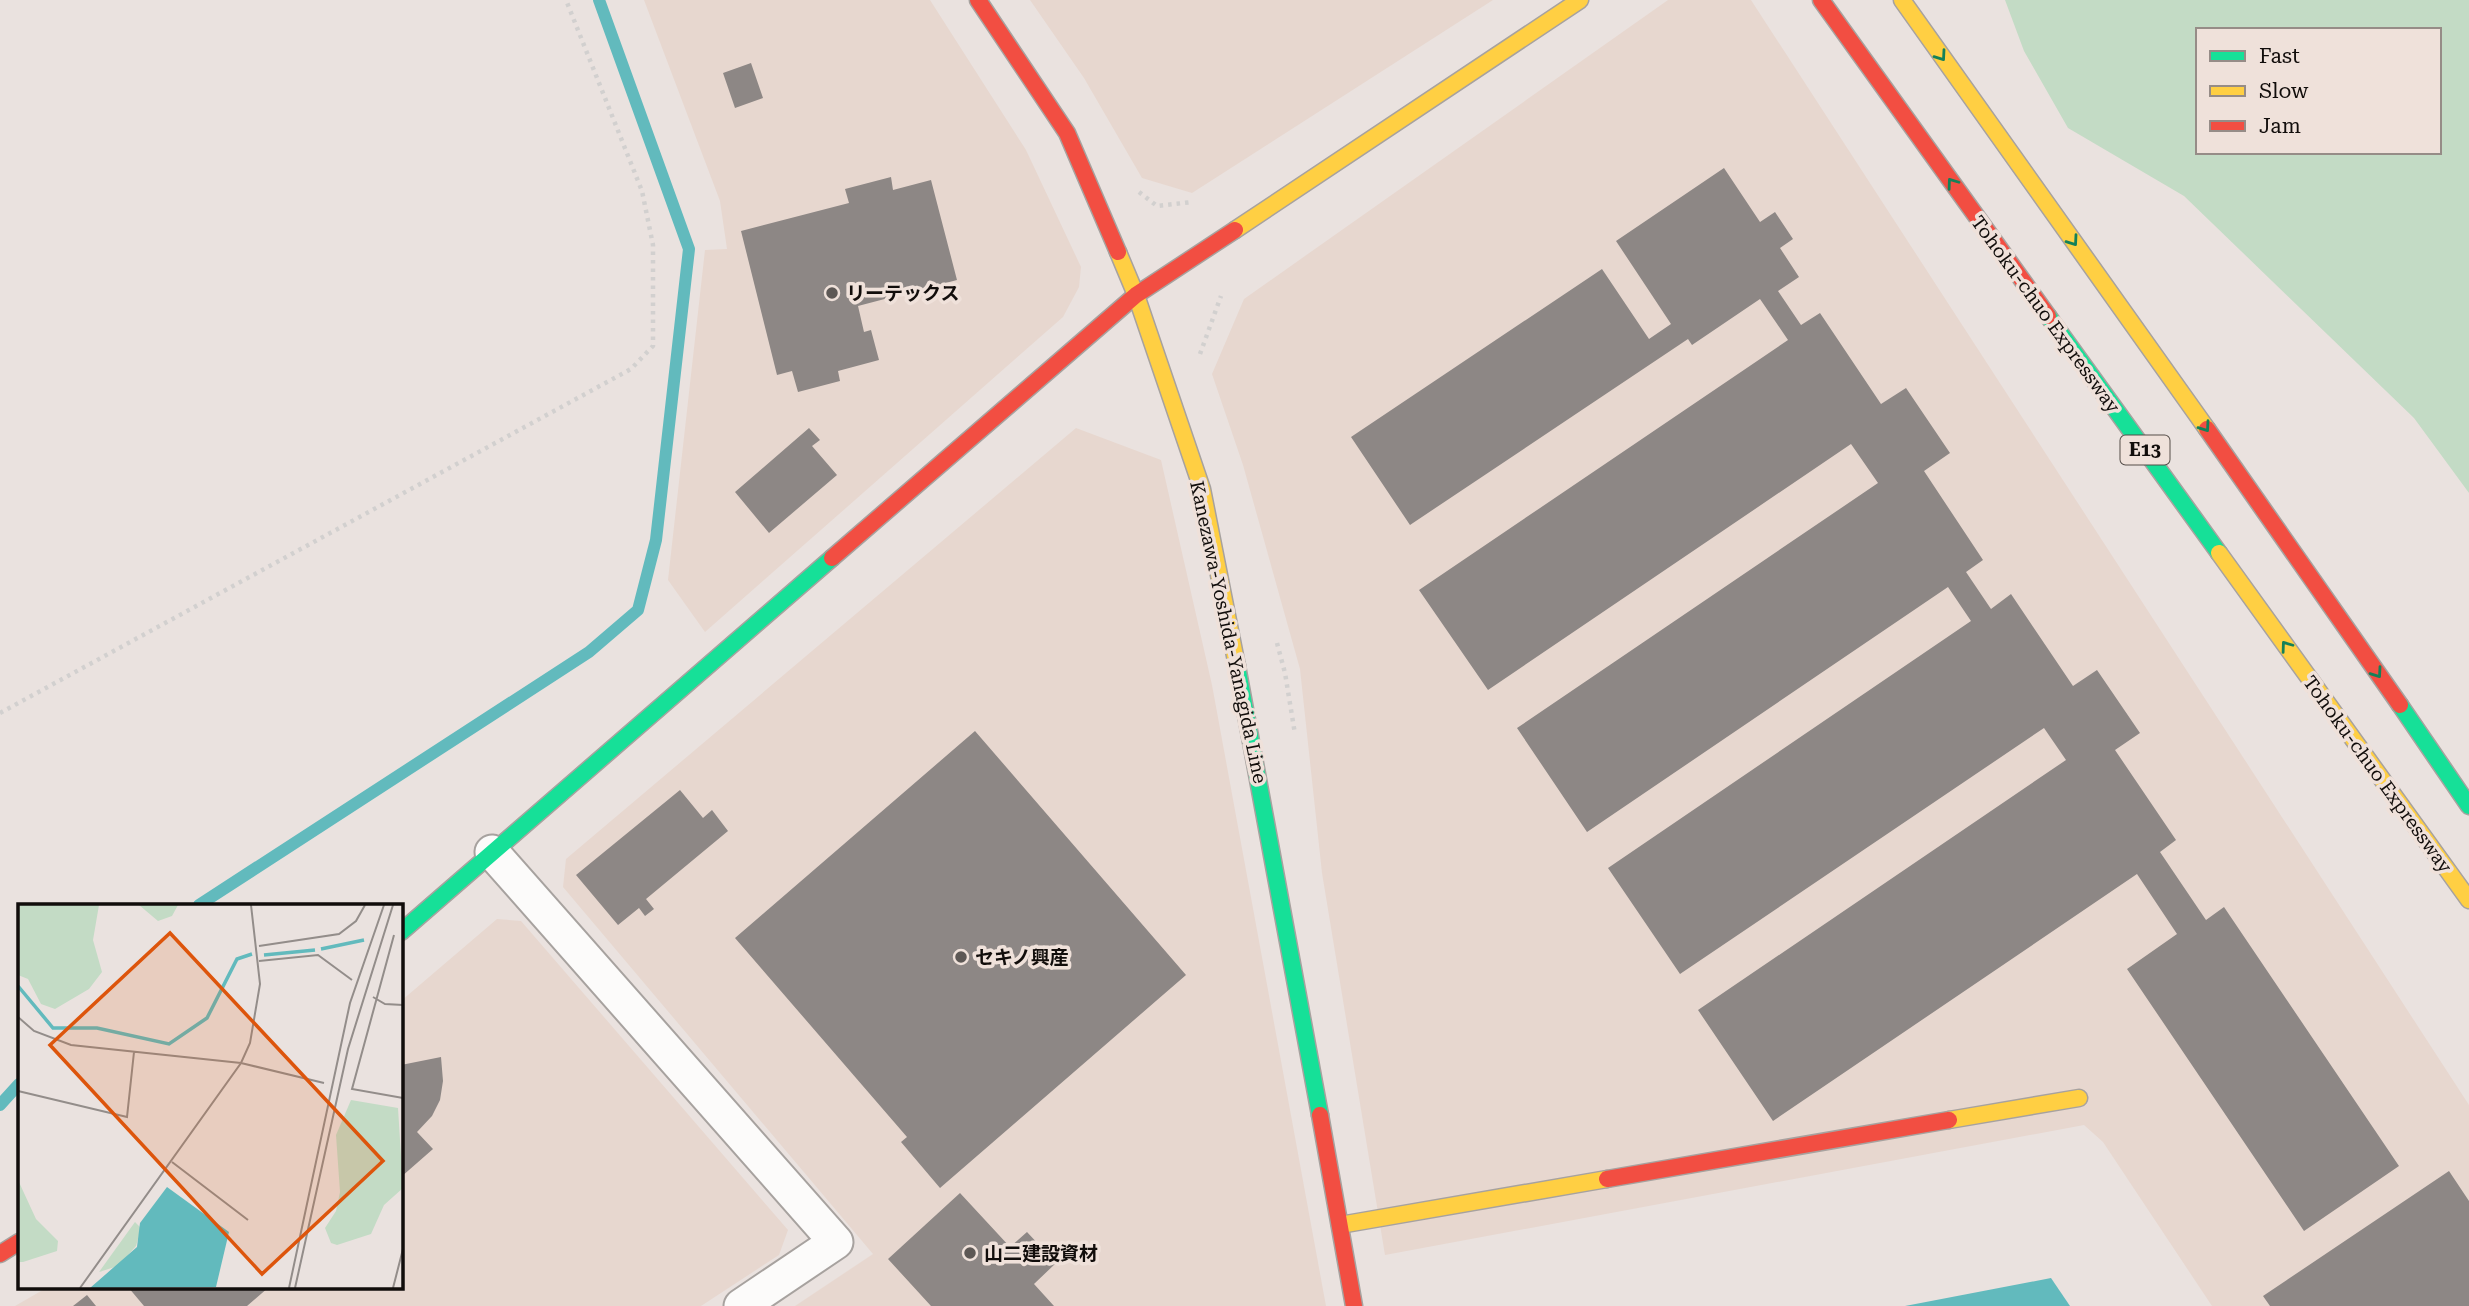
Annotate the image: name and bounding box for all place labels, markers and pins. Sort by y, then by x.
place label: リーテックス [846,282,959,305]
marker: リーテックス [824,285,840,301]
place label: セキノ興産 [975,946,1069,969]
marker: セキノ興産 [953,949,969,965]
place label: 山二建設資材 [984,1242,1098,1265]
marker: 山二建設資材 [962,1245,978,1261]

